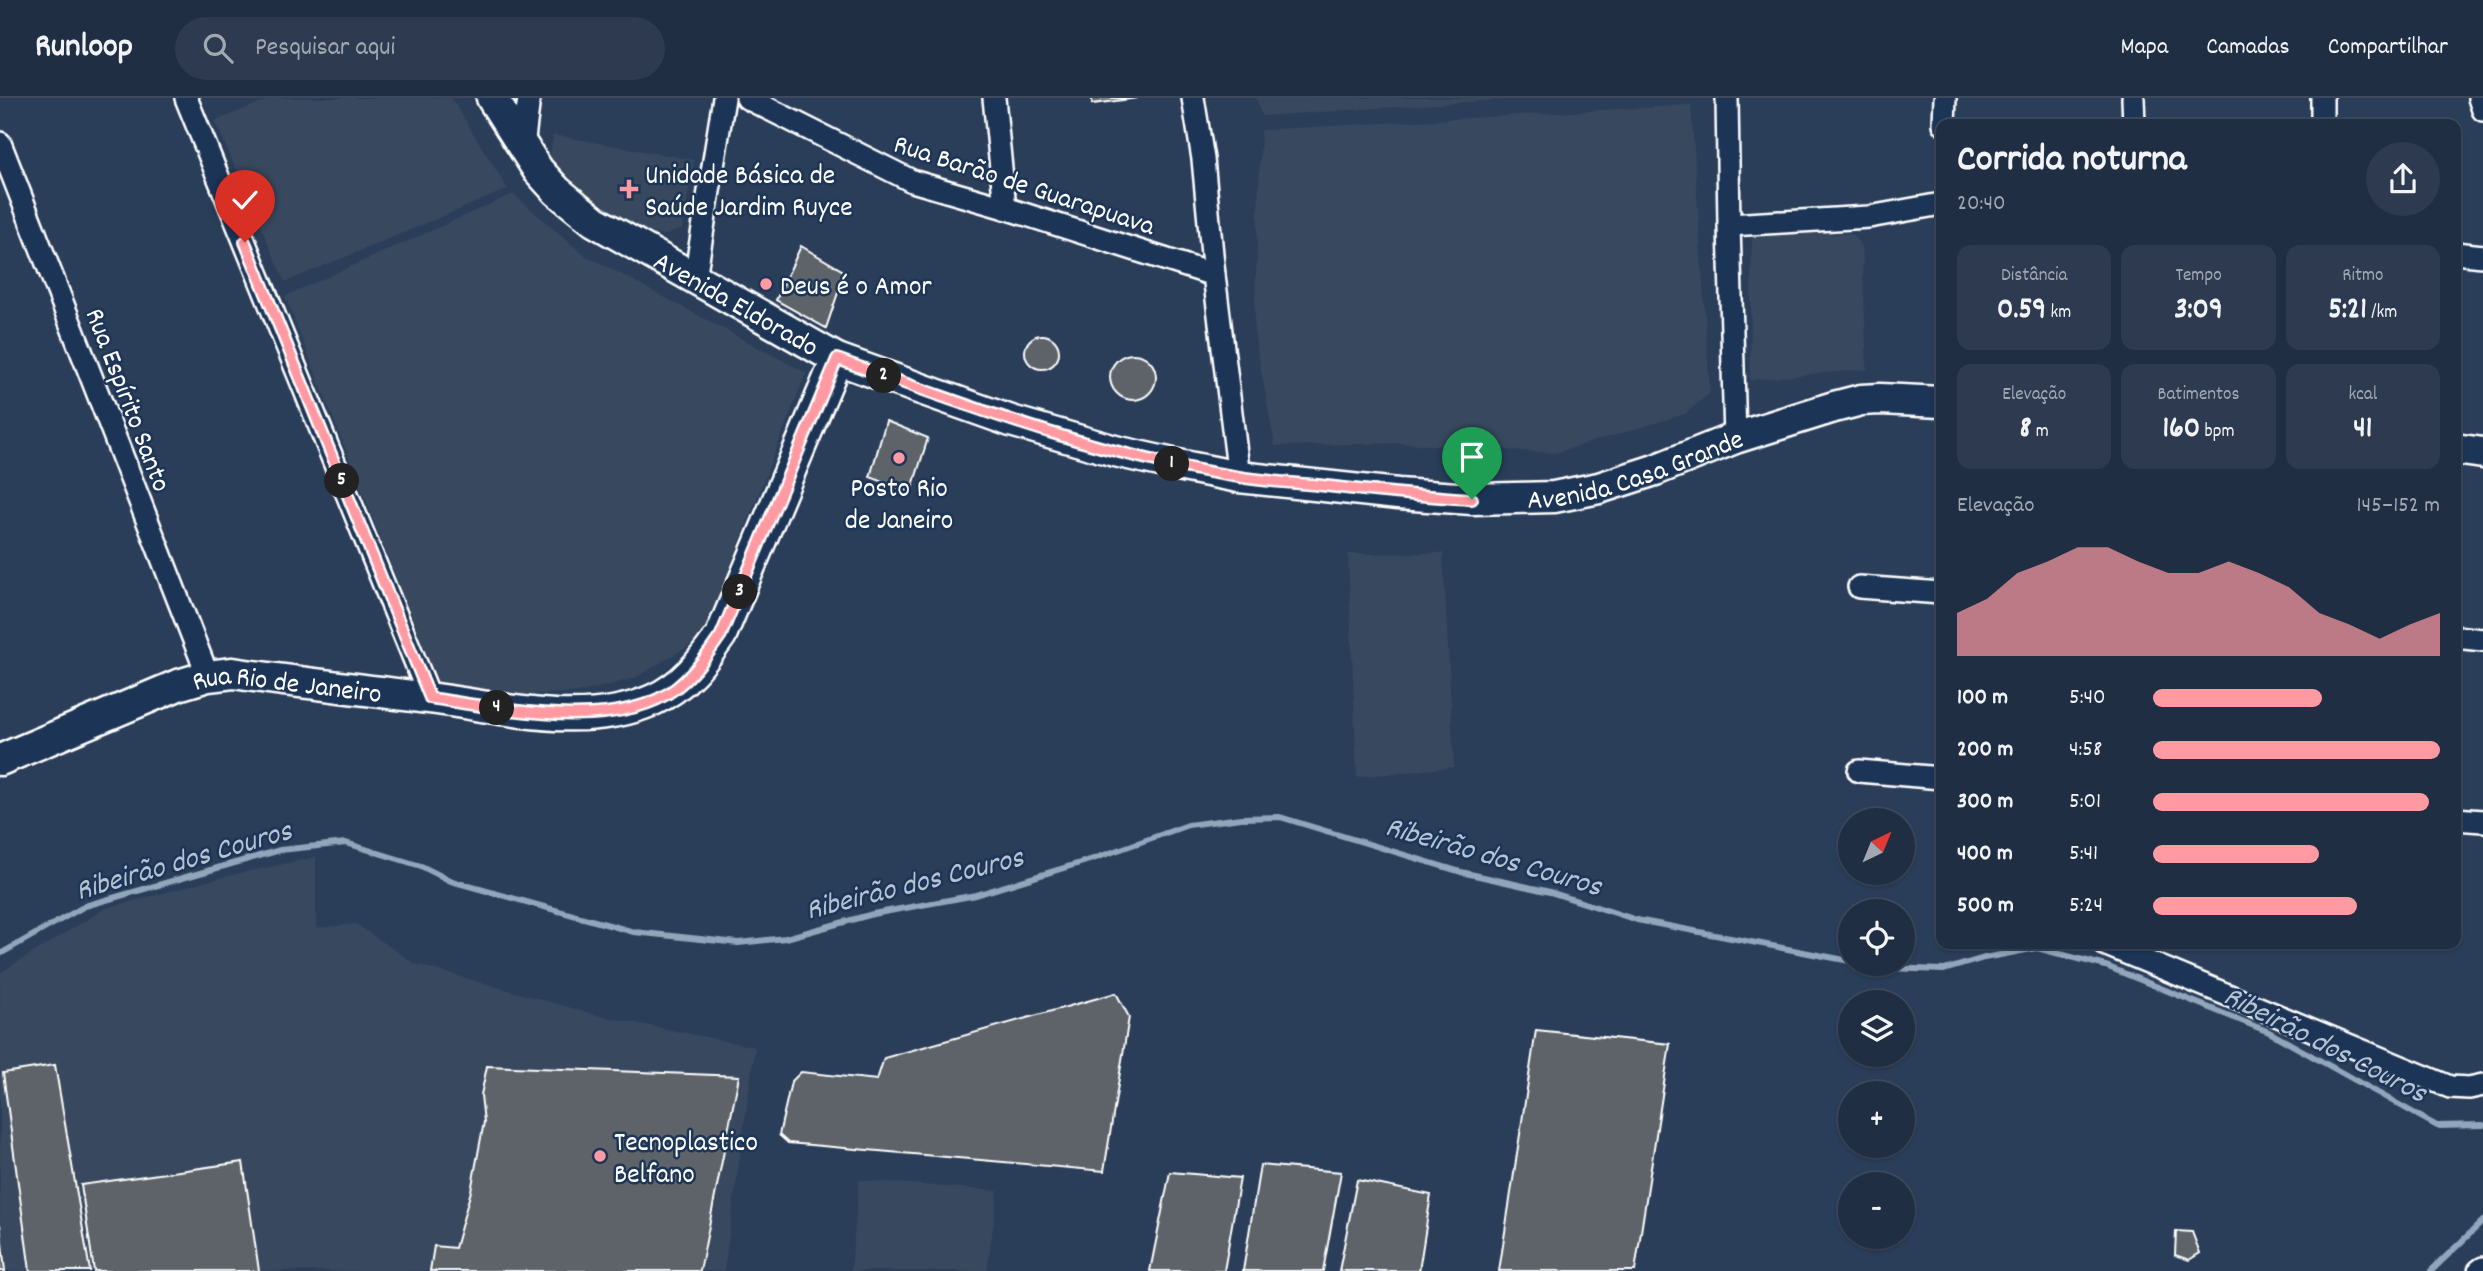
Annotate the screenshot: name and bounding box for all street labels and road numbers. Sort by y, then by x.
street label: Rua Barão de Guarapuava [888,127,1160,249]
street label: Avenida Eldorado [645,244,825,370]
street label: Rua Espírito Santo [72,303,179,498]
street label: Avenida Casa Grande [1527,422,1749,523]
street label: Rua Rio de Janeiro [188,658,384,717]

